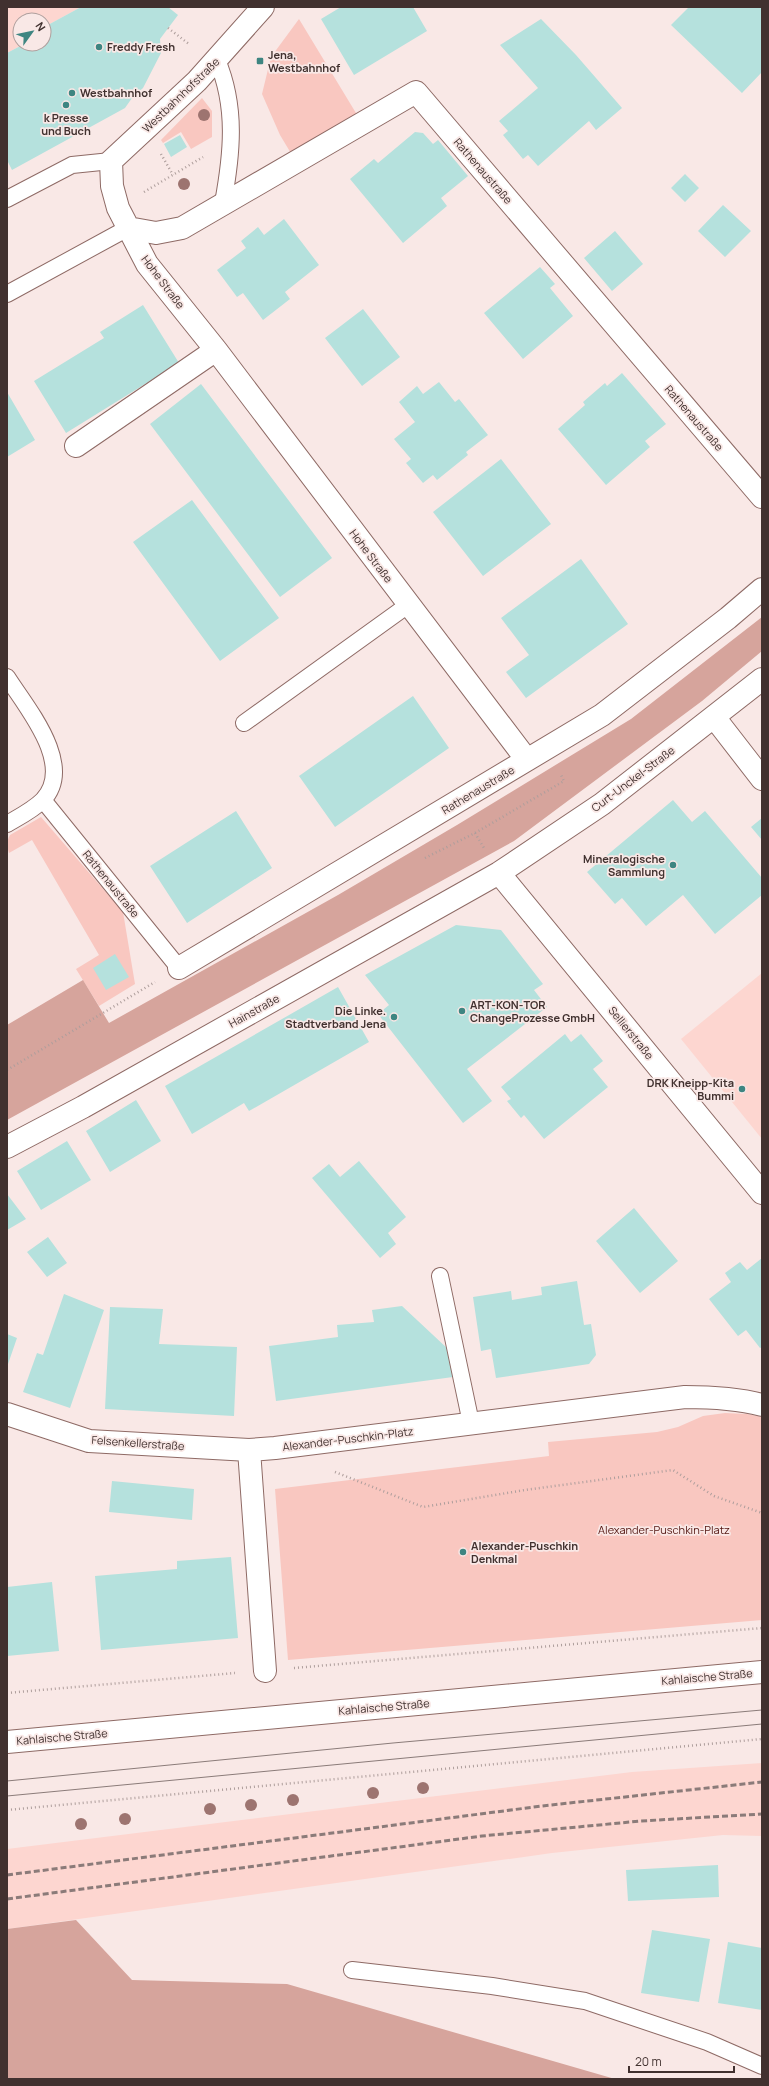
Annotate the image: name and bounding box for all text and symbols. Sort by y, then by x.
north arrow [12,12,52,52]
text: N [32,19,49,34]
place label: Freddy Fresh [107,39,175,54]
marker: Freddy Fresh [94,42,104,52]
place label: Jena, Westbahnhof [268,47,341,75]
street label: Westbahnhofstraße [139,53,223,135]
marker: Jena, Westbahnhof [255,56,265,66]
place label: Westbahnhof [80,85,153,100]
marker: Westbahnhof [67,88,77,98]
marker: k Presse und Buch [61,100,71,110]
place label: k Presse und Buch [41,110,91,138]
street label: Rathenaustraße [451,135,516,207]
street label: Hohe Straße [138,252,189,312]
street label: Rathenaustraße [662,382,727,454]
street label: Hohe Straße [346,526,397,586]
street label: Curt-Unckel-Straße [588,742,678,815]
street label: Rathenaustraße [439,762,517,817]
street label: Rathenaustraße [80,847,144,921]
place label: Mineralogische Sammlung [583,851,665,879]
marker: Mineralogische Sammlung [668,860,678,870]
street label: Hainstraße [226,990,282,1031]
place label: ART-KON-TOR ChangeProzesse GmbH [470,997,595,1025]
place label: Die Linke. Stadtverband Jena [285,1003,386,1031]
street label: Sellierstraße [605,1003,658,1063]
marker: ART-KON-TOR ChangeProzesse GmbH [457,1006,467,1016]
marker: Die Linke. Stadtverband Jena [389,1012,399,1022]
place label: DRK Kneipp-Kita Bummi [647,1075,734,1103]
marker: DRK Kneipp-Kita Bummi [737,1084,747,1094]
street label: Alexander-Puschkin-Platz [282,1423,414,1454]
street label: Felsenkellerstraße [91,1432,186,1453]
park label: Alexander-Puschkin-Platz [598,1522,730,1537]
place label: Alexander-Puschkin Denkmal [471,1538,578,1566]
marker: Alexander-Puschkin Denkmal [458,1547,468,1557]
street label: Kahlaische Straße [661,1665,754,1688]
street label: Kahlaische Straße [338,1695,431,1718]
street label: Kahlaische Straße [16,1725,109,1748]
scale bar [629,2048,734,2074]
text: 20 m [635,2053,662,2070]

